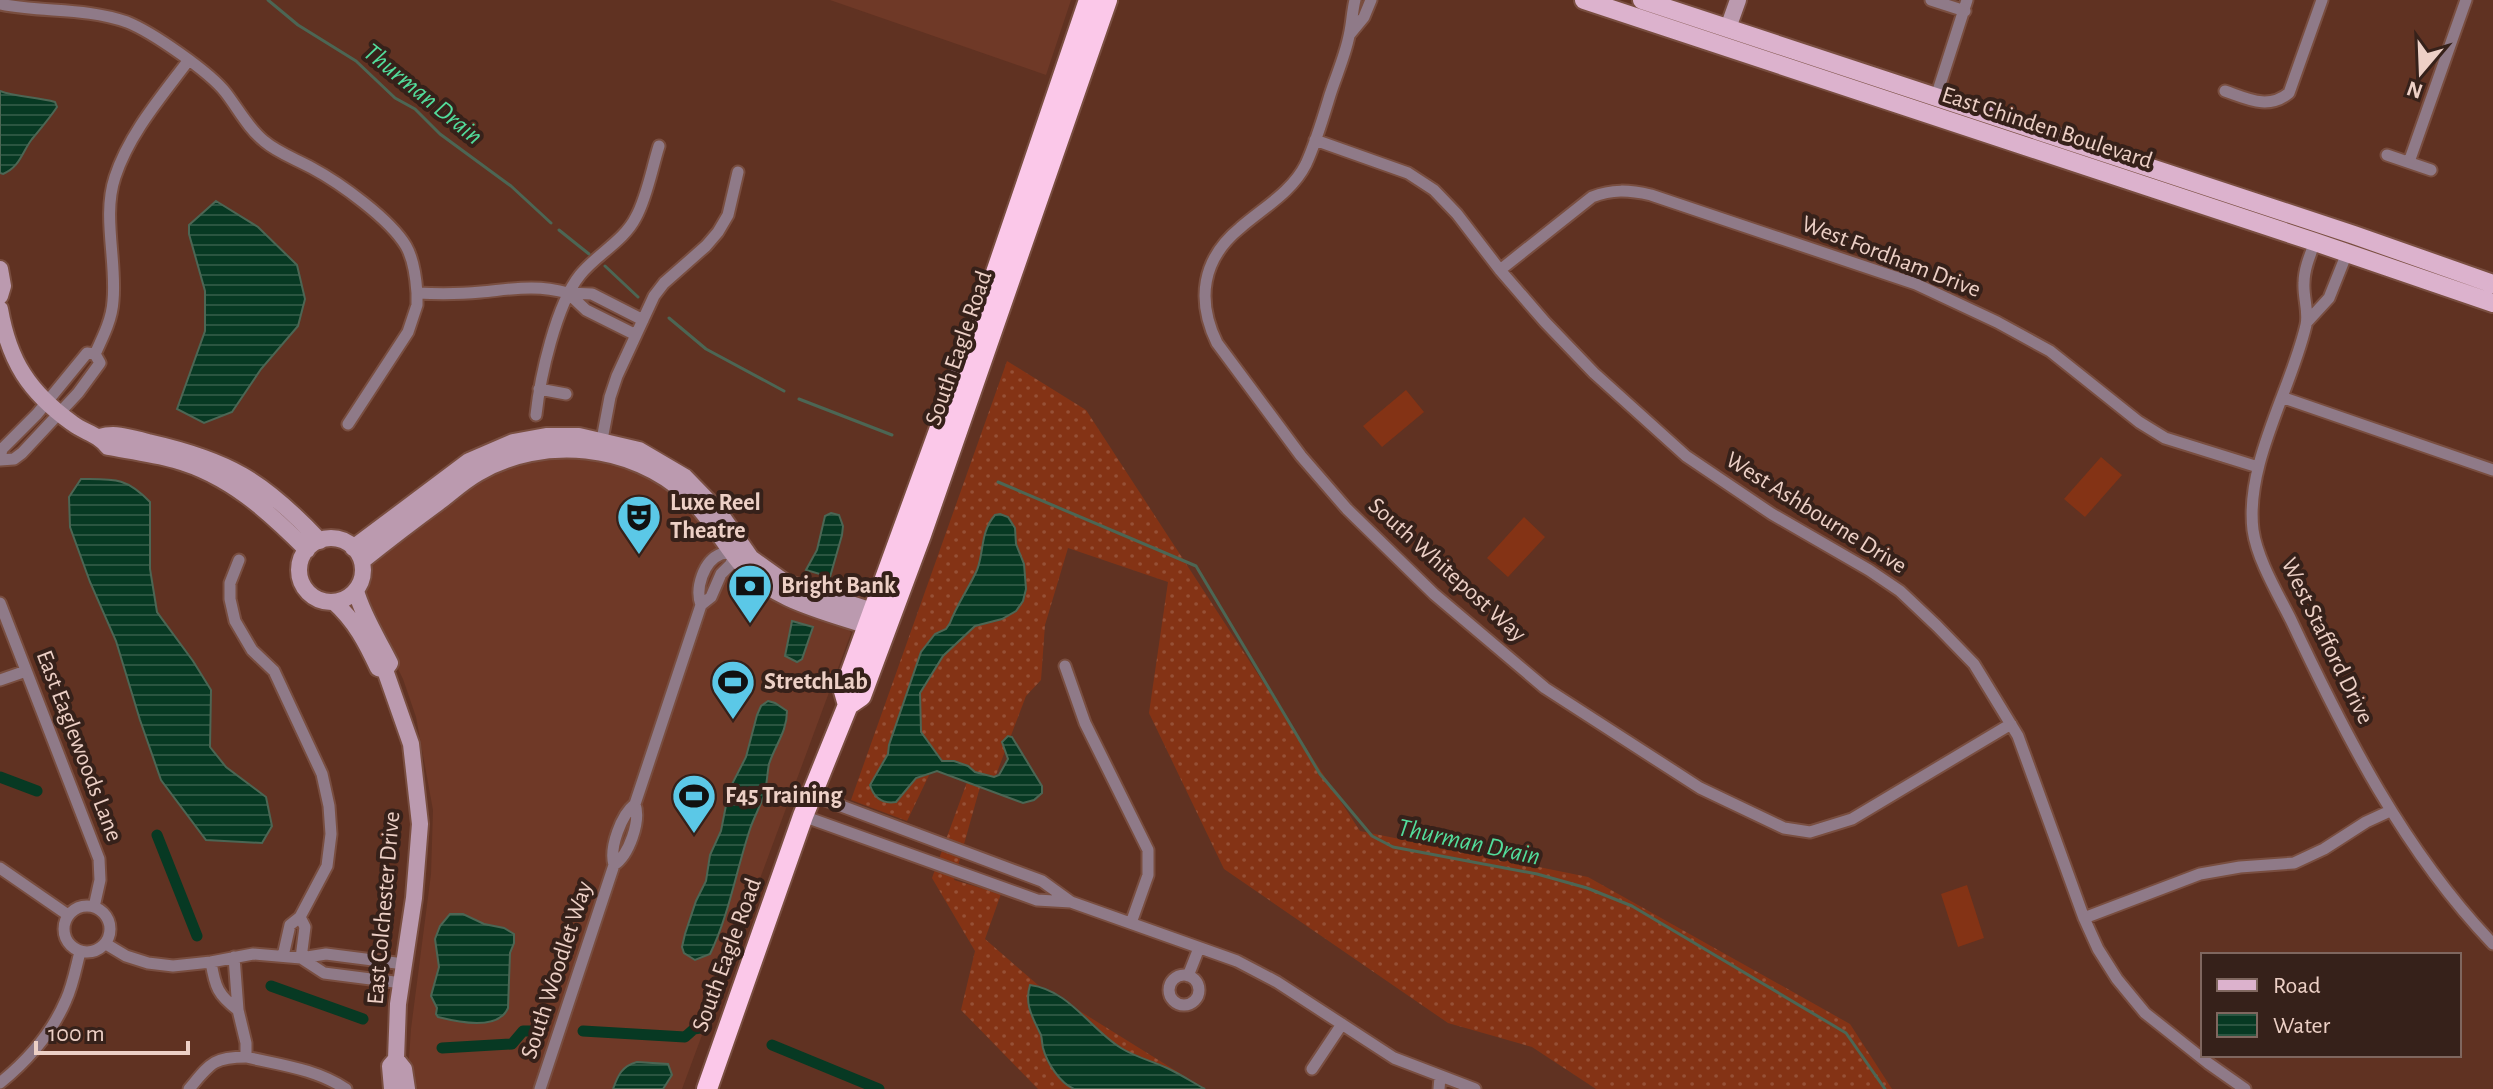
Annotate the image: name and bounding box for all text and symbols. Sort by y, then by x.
north arrow [2381,32,2461,112]
water label: Thurman Drain [359,38,487,150]
text: N [2404,77,2426,103]
street label: East Chinden Boulevard [1939,83,2155,173]
street label: West Fordham Drive [1798,212,1984,302]
street label: South Eagle Road [921,268,997,428]
street label: West Ashbourne Drive [1721,448,1911,578]
place label: Luxe Reel Theatre [670,491,761,543]
theatre icon: Luxe Reel Theatre [615,493,663,556]
street label: South Whitepost Way [1364,493,1530,647]
street label: West Stafford Drive [2276,554,2378,728]
bank icon: Bright Bank [726,562,774,625]
place label: Bright Bank [781,574,896,598]
street label: East Eaglewoods Lane [32,647,126,845]
sports icon: StretchLab [709,658,757,721]
place label: StretchLab [764,670,868,694]
sports icon: F45 Training [670,772,718,835]
place label: F45 Training [725,784,843,808]
street label: East Colchester Drive [364,810,404,1006]
water label: Thurman Drain [1396,814,1542,870]
street label: South Eagle Road [688,875,766,1035]
street label: South Woodlet Way [517,878,597,1062]
legend [2201,953,2461,1057]
text: Road [2273,974,2321,998]
scale bar [36,1005,188,1055]
text: Water [2273,1014,2331,1038]
text: 100 m [48,1022,105,1046]

